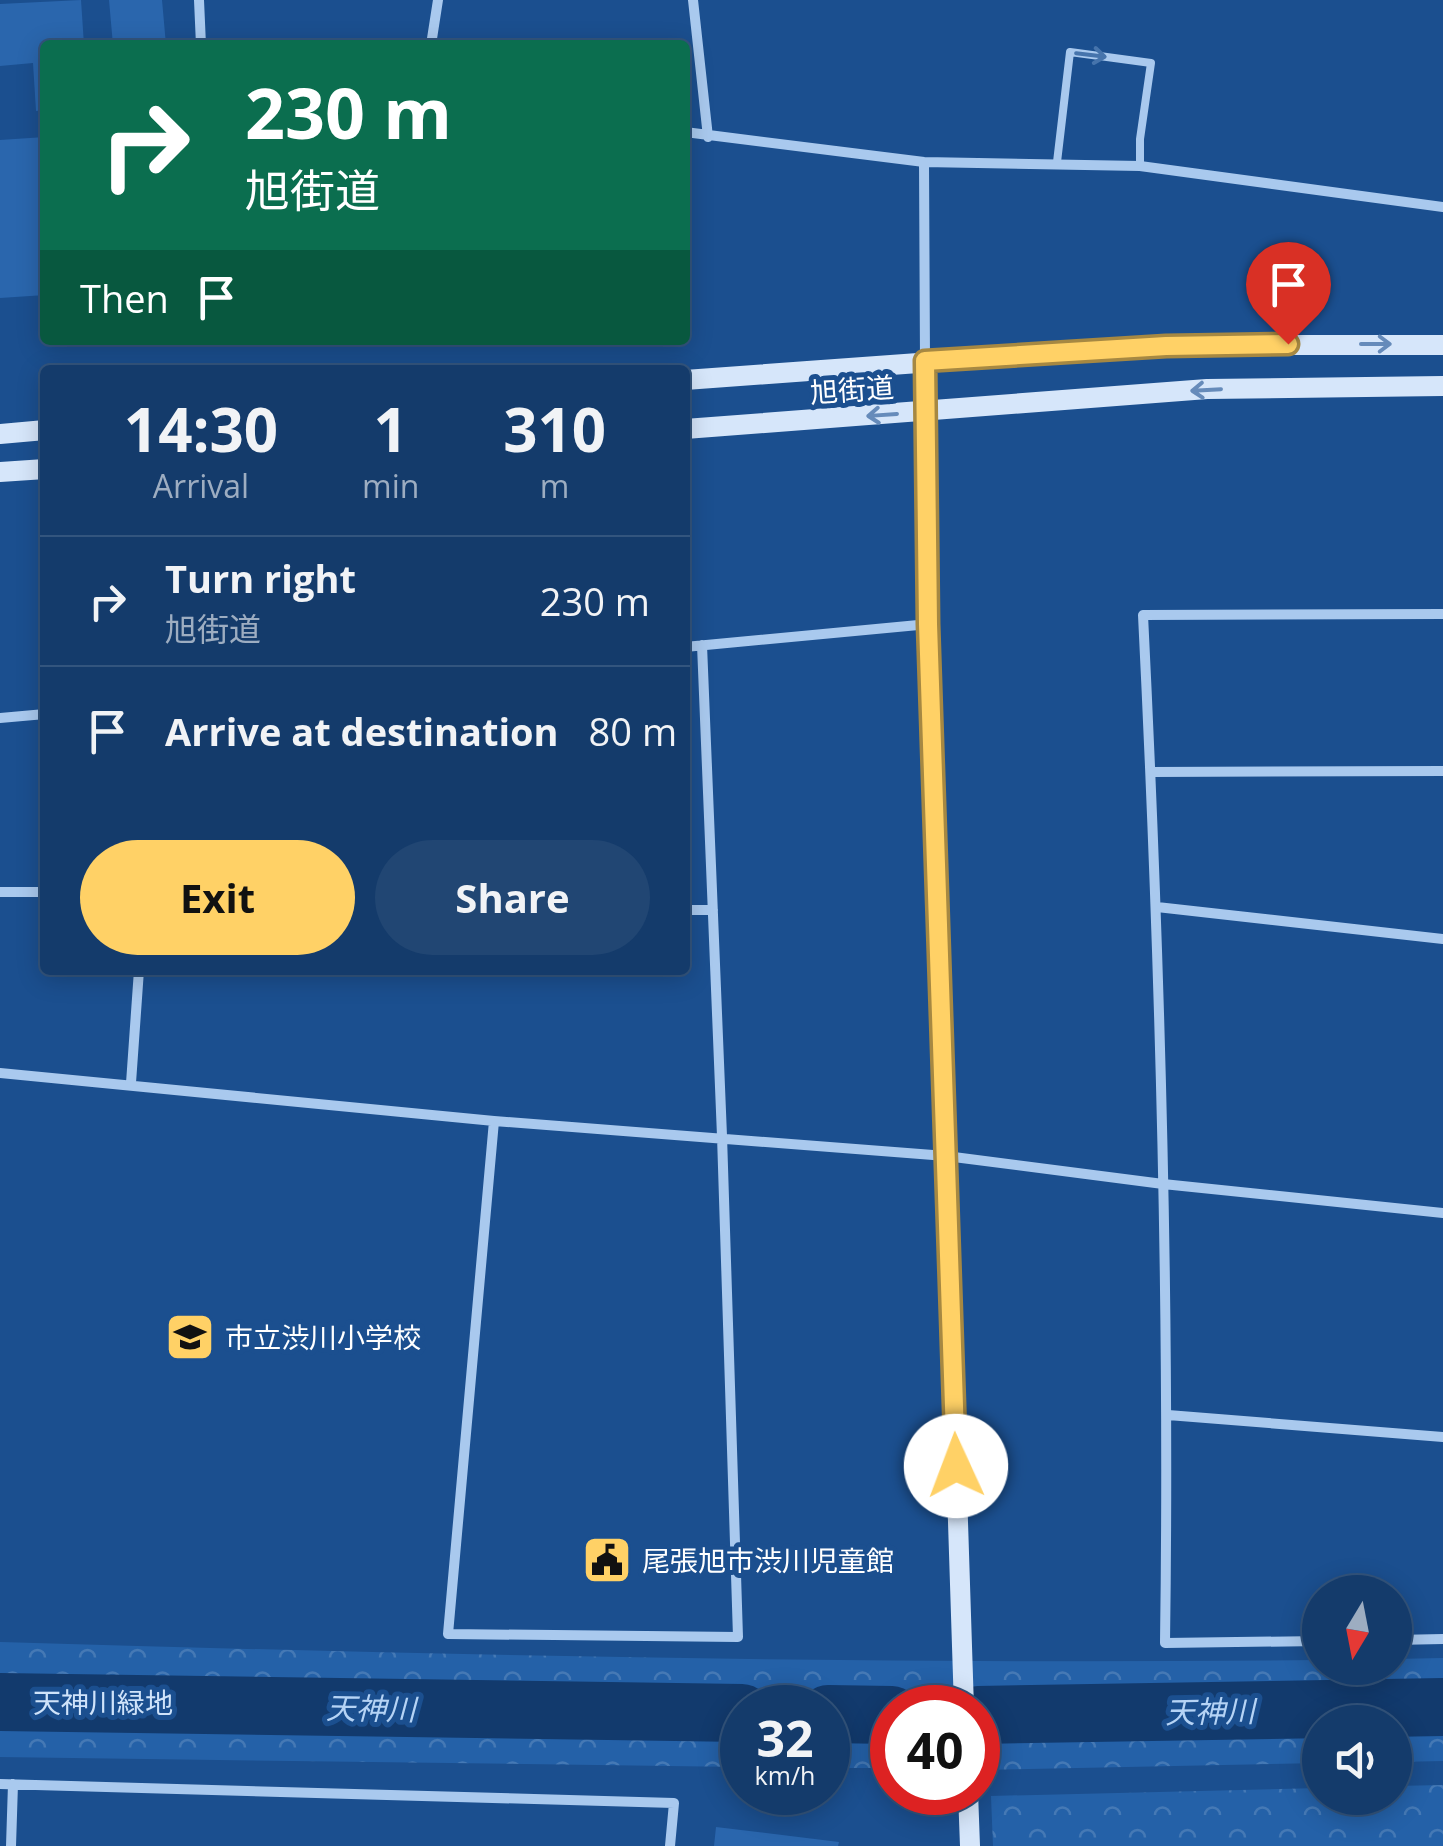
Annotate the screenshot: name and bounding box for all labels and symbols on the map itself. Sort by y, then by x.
one-way arrow [1075,46,1107,65]
pin [1246,242,1331,345]
one-way arrow [1360,334,1392,354]
street label: 旭街道 [809,367,895,411]
one-way arrow [1190,380,1222,399]
one-way arrow [866,405,898,424]
school or university icon: 市立渋川小学校 [164,1311,216,1363]
place label: 市立渋川小学校 [225,1318,421,1356]
position arrow [904,1414,1008,1518]
public building icon: 尾張旭市渋川児童館 [581,1534,633,1586]
place label: 尾張旭市渋川児童館 [642,1541,894,1579]
north arrow [1302,1575,1412,1685]
park label: 天神川緑地 [33,1683,173,1721]
speed limit sign: 40 [870,1685,1000,1815]
water label: 天神川 [326,1687,419,1729]
water label: 天神川 [1165,1690,1258,1732]

